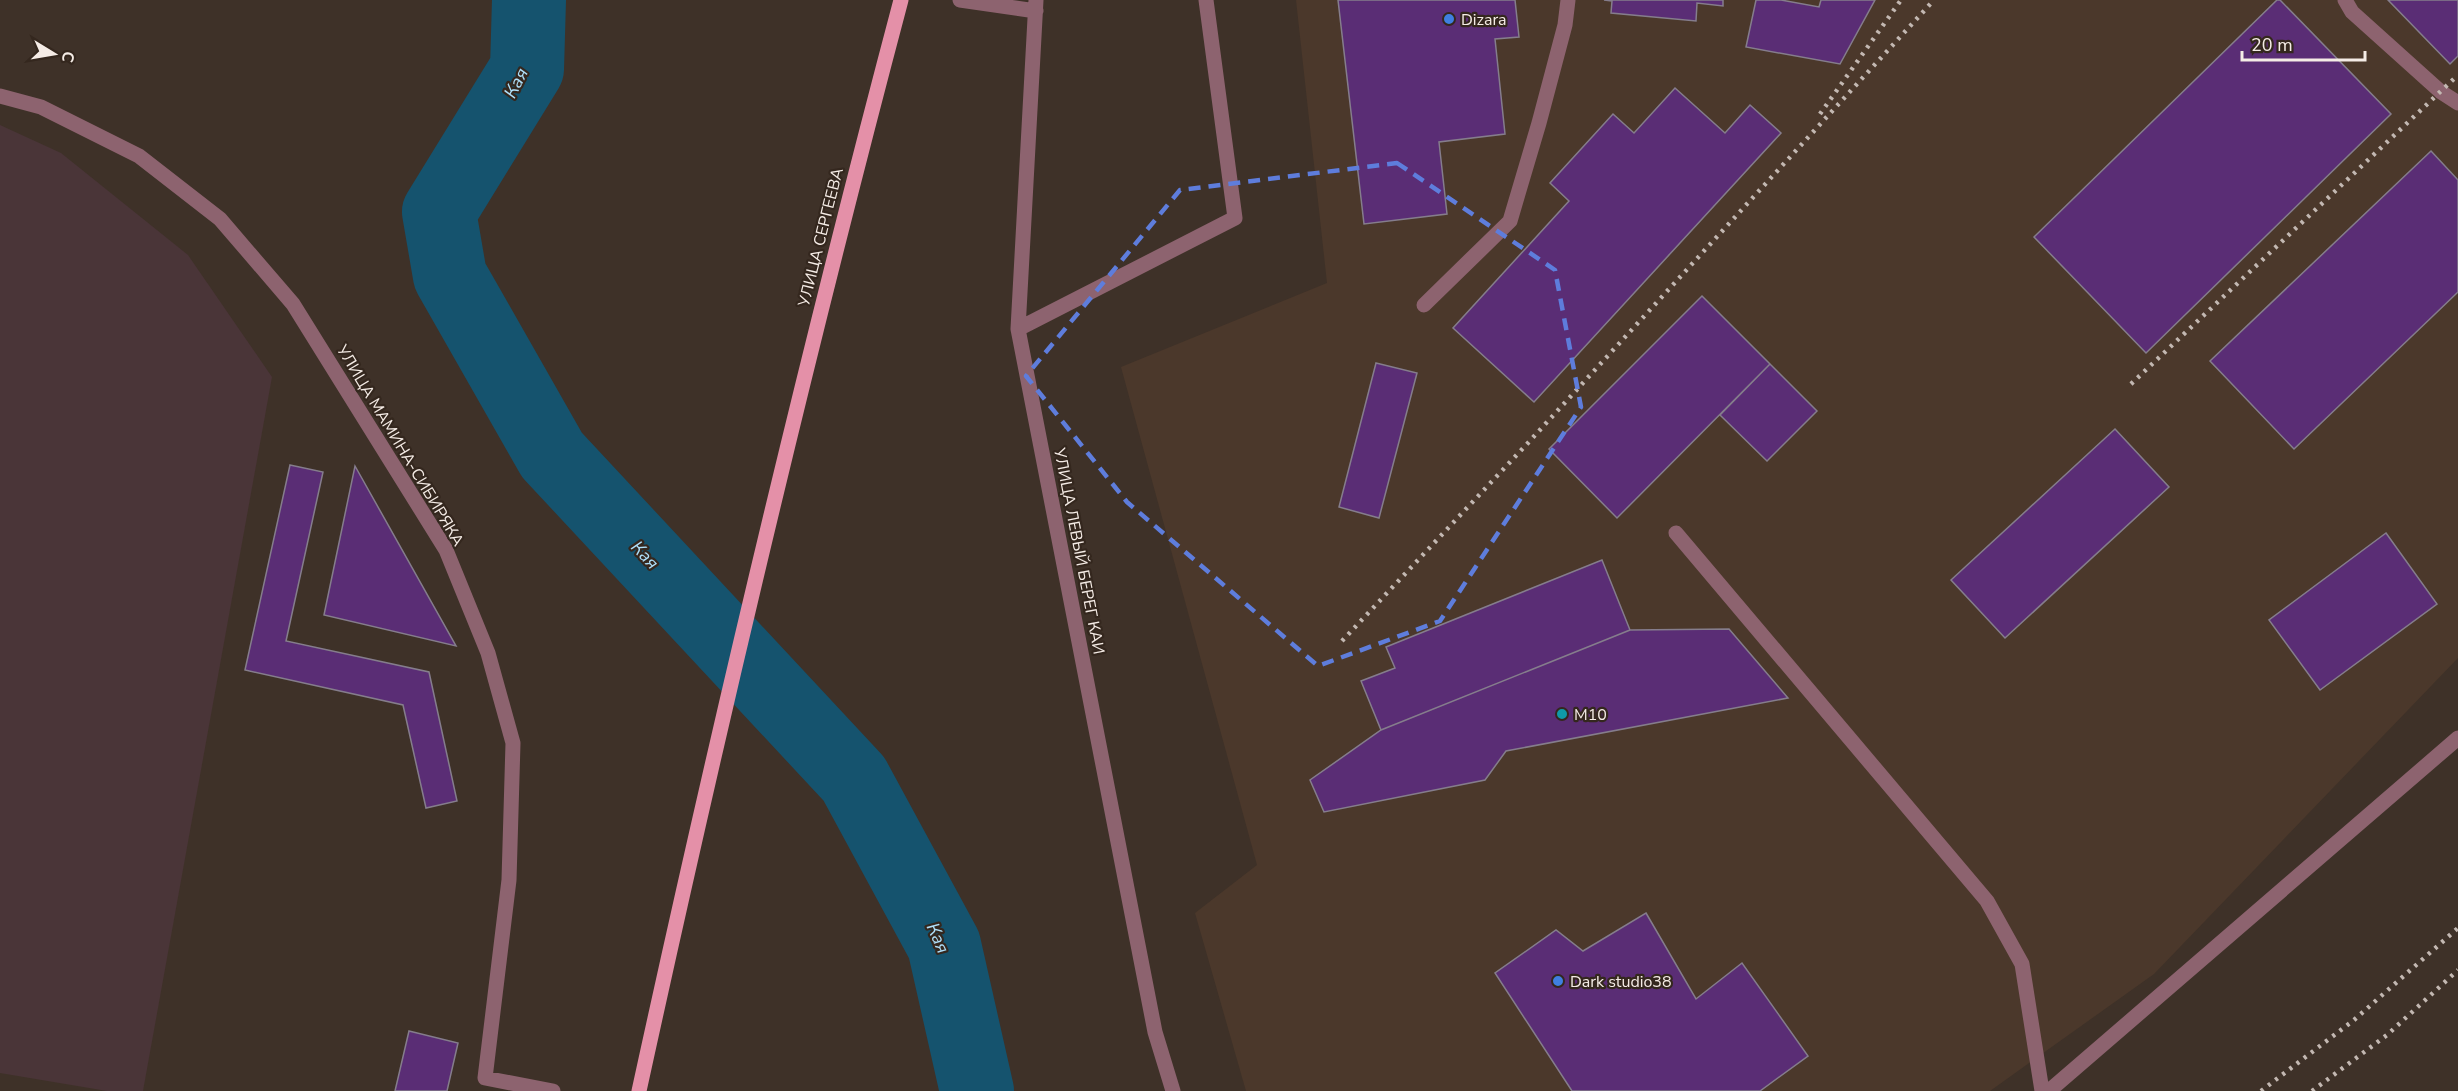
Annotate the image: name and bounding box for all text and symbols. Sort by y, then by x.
place label: Dizara [1461,9,1507,31]
marker: Dizara [1442,12,1456,26]
north arrow [24,24,84,84]
scale bar [2242,24,2365,62]
text: 20 m [2251,33,2293,57]
text: С [56,49,80,64]
water label: Кая [498,64,534,102]
street label: УЛИЦА СЕРГЕЕВА [793,165,849,310]
street label: УЛИЦА МАМИНА-СИБИРЯКА [331,340,469,551]
street label: УЛИЦА ЛЕВЫЙ БЕРЕГ КАИ [1048,445,1110,656]
water label: Кая [626,535,664,575]
place label: M10 [1574,704,1607,726]
marker: M10 [1555,707,1569,721]
water label: Кая [921,919,955,957]
place label: Dark studio38 [1570,971,1672,993]
marker: Dark studio38 [1551,974,1565,988]

